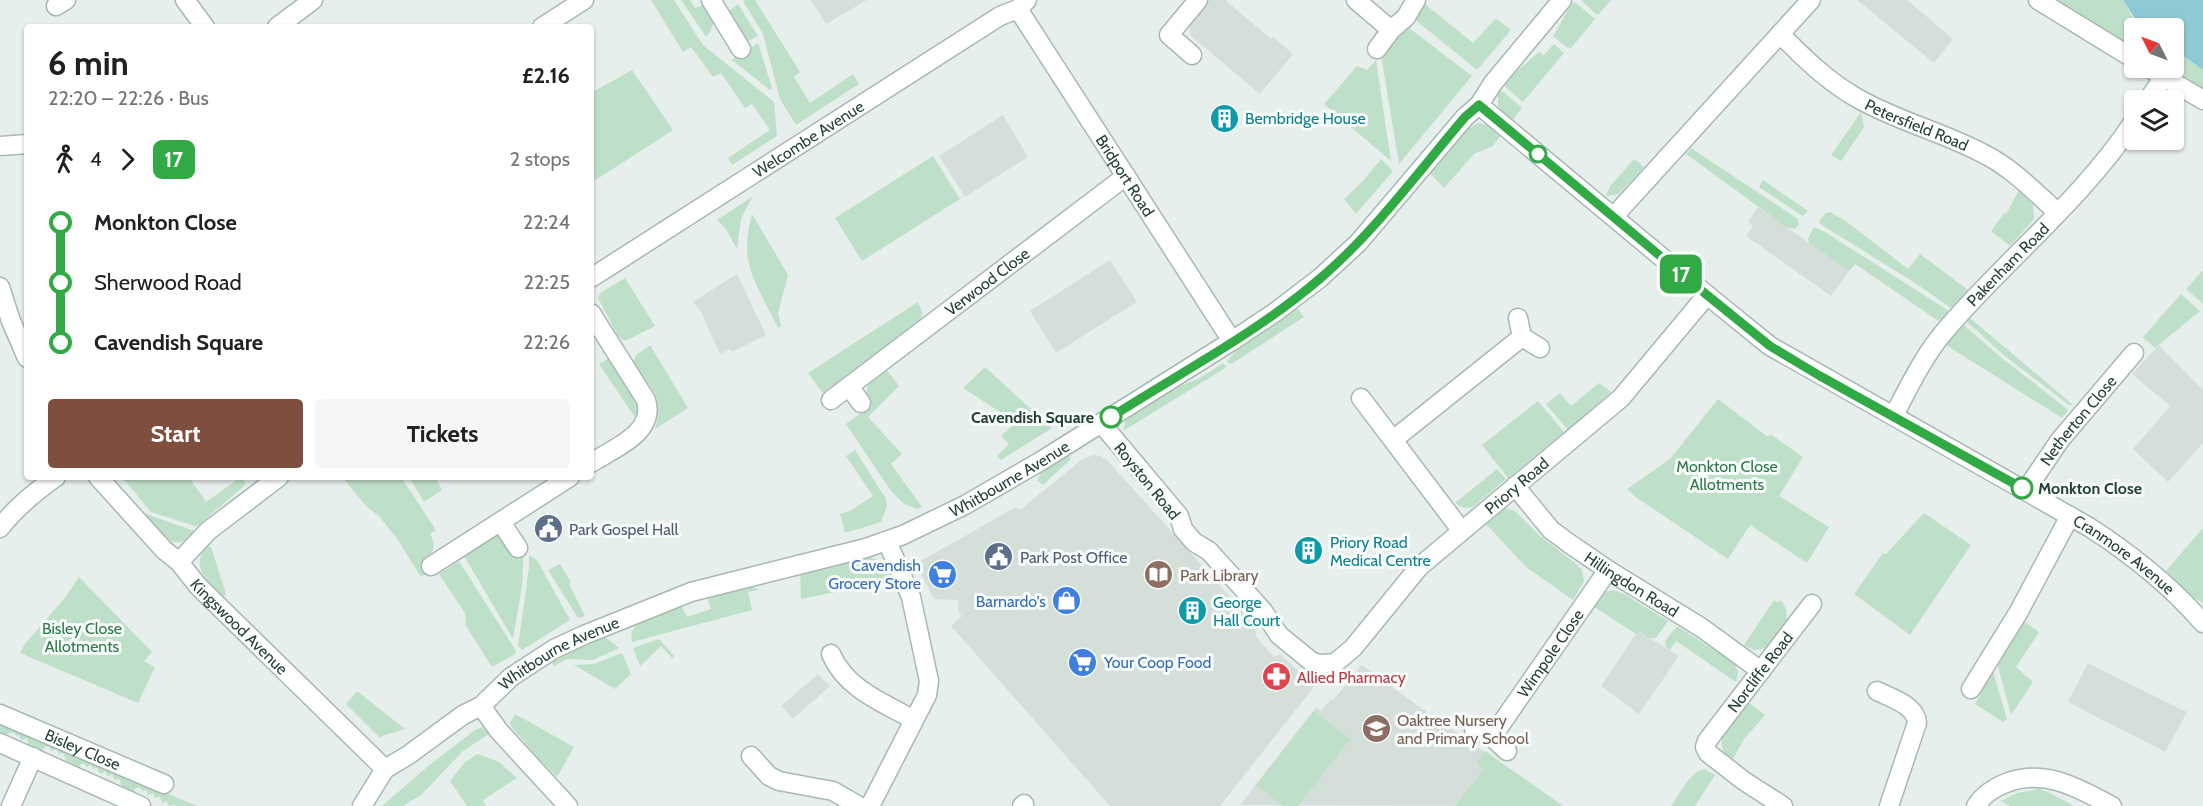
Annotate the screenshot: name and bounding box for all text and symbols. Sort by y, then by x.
north arrow [2124,18,2184,78]
map controls [2124,18,2184,150]
text: 6 min [48,43,129,83]
text: £2.16 [522,62,570,89]
text: 22:20 – 22:26 · Bus [48,86,209,110]
button: layers [2124,90,2184,150]
street label: Petersfield Road [1862,95,1972,155]
street label: Welcombe Avenue [749,96,867,181]
building icon: Bembridge House [1208,102,1240,134]
place label: Bembridge House [1245,109,1366,128]
street label: Bridport Road [1092,131,1159,220]
icon: walk [48,143,81,176]
icon: forward [111,143,144,176]
unlabelled marker [1529,145,1547,163]
text: 4 [90,147,102,171]
text: 17 [165,147,183,172]
text: 2 stops [510,147,570,171]
text: Monkton Close [94,209,237,236]
text: 22:24 [523,210,570,234]
street label: Pakenham Road [1962,219,2053,310]
street label: Verwood Close [941,243,1033,320]
line badge: 17 [1654,254,1708,294]
text: 17 [1672,262,1690,287]
text: Sherwood Road [94,269,242,296]
text: 22:25 [524,270,570,294]
text: Cavendish Square [94,329,263,356]
text: 22:26 [523,330,570,354]
street label: Netherton Close [2036,372,2120,469]
button: Start [48,399,303,468]
button: Tickets [315,399,570,468]
marker: Cavendish Square [1100,406,1122,428]
place label: Cavendish Square [971,408,1094,427]
street label: Whitbourne Avenue [946,436,1072,521]
street label: Royston Road [1110,439,1184,523]
street label: Priory Road [1481,453,1552,518]
park label: Monkton Close Allotments [1676,457,1778,494]
marker: Monkton Close [2011,477,2033,499]
place label: Monkton Close [2038,479,2142,498]
street label: Cranmore Avenue [2070,511,2179,598]
public building icon: Park Gospel Hall [532,513,564,545]
place label: Park Gospel Hall [569,520,679,539]
place label: Priory Road Medical Centre [1330,533,1431,570]
building icon: Priory Road Medical Centre [1293,535,1325,567]
public building icon: Park Post Office [983,541,1015,573]
street label: Hillingdon Road [1581,547,1682,621]
place label: Park Post Office [1020,548,1127,567]
place label: Cavendish Grocery Store [828,556,921,593]
supermarket icon: Cavendish Grocery Store [926,558,958,590]
library icon: Park Library [1143,559,1175,591]
place label: Park Library [1180,566,1258,585]
street label: Kingswood Avenue [186,575,292,678]
shop icon: Barnardo's [1051,585,1083,617]
place label: Barnardo's [976,592,1046,611]
place label: George Hall Court [1213,593,1281,630]
building icon: George Hall Court [1176,595,1208,627]
street label: Wimpole Close [1513,606,1587,701]
street label: Whitbourne Avenue [494,612,622,694]
park label: Bisley Close Allotments [42,619,122,656]
street label: Norcliffe Road [1723,628,1797,716]
supermarket icon: Your Coop Food [1067,646,1099,678]
place label: Your Coop Food [1103,653,1211,672]
pharmacy icon: Allied Pharmacy [1260,661,1292,693]
place label: Allied Pharmacy [1297,668,1406,687]
place label: Oaktree Nursery and Primary School [1397,711,1529,748]
school or university icon: Oaktree Nursery and Primary School [1360,713,1392,745]
street label: Bisley Close [42,725,123,774]

